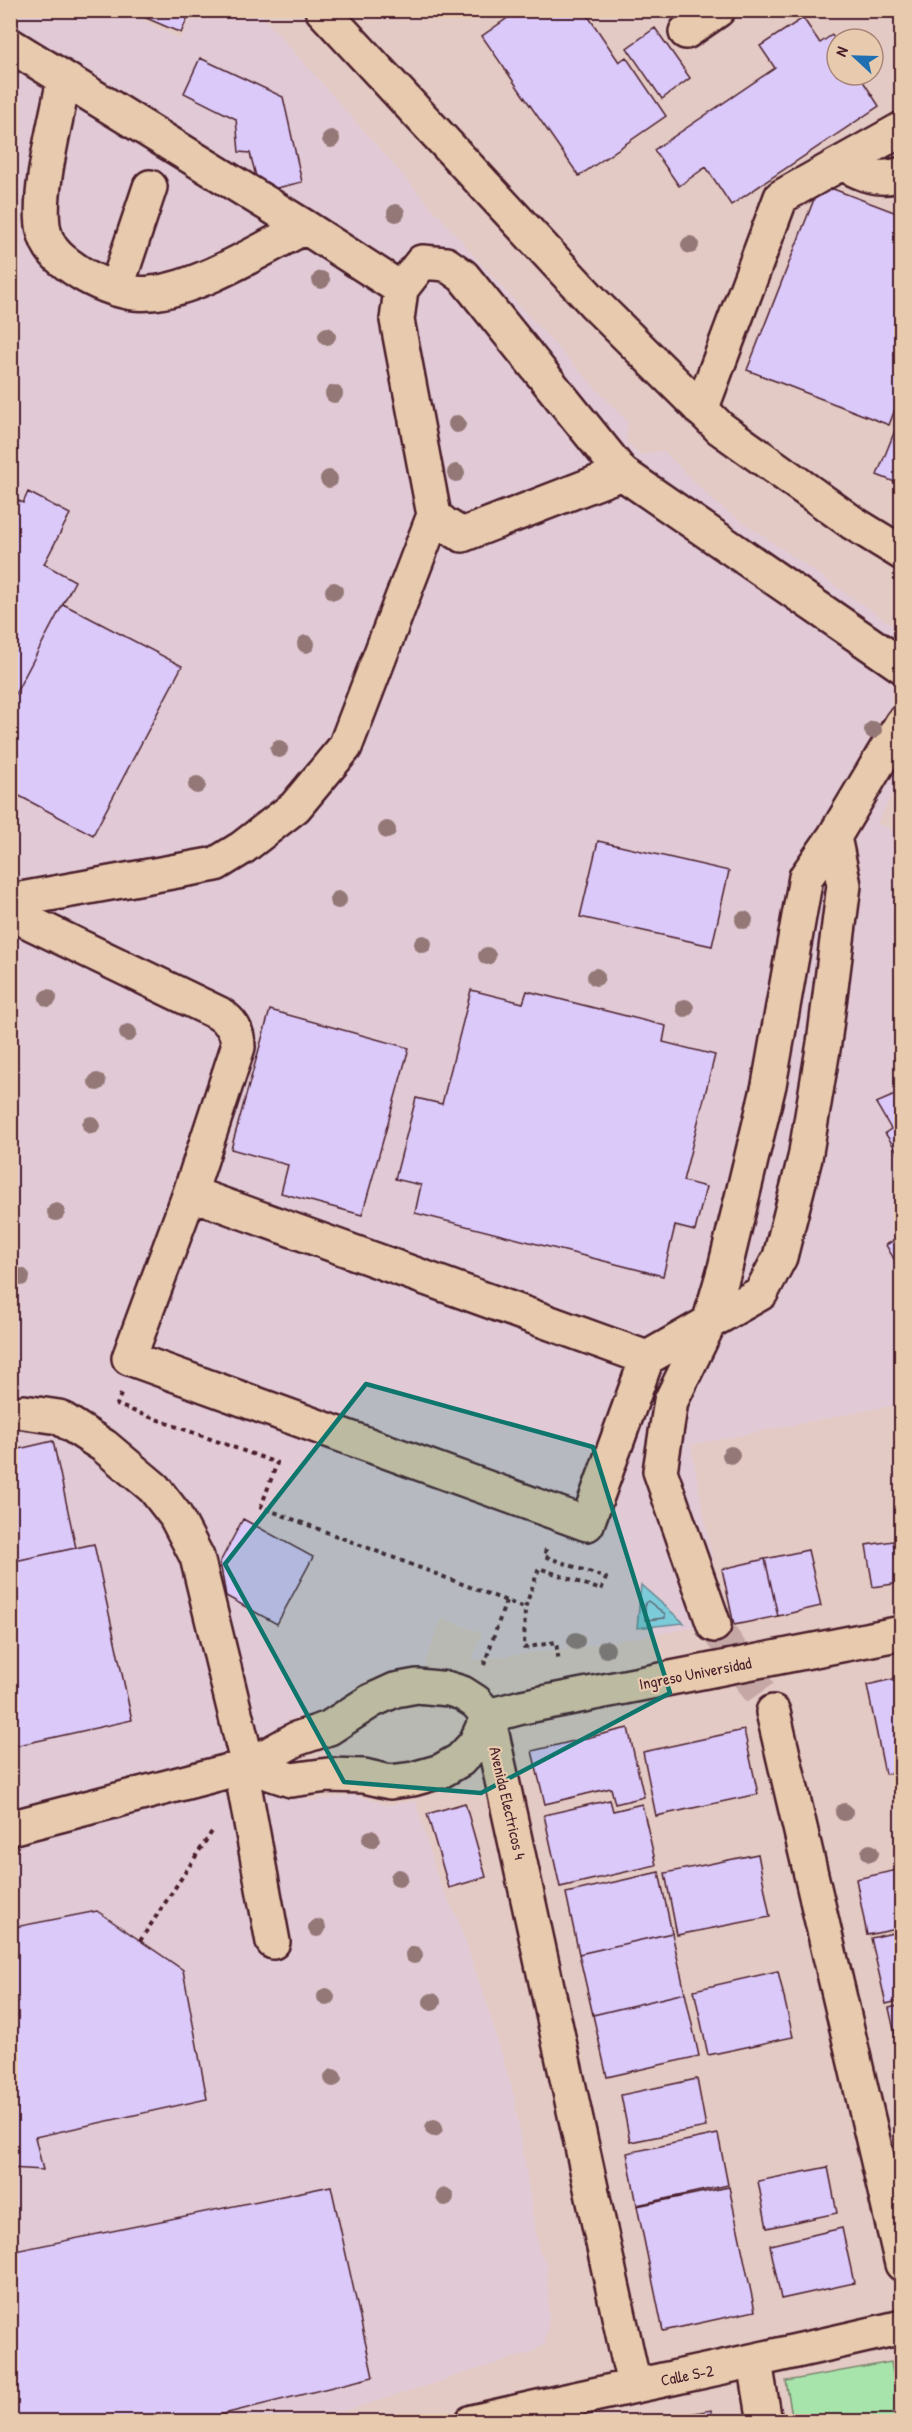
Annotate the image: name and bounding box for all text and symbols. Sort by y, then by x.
north arrow [825,27,885,87]
text: N [829,43,853,59]
street label: Ingreso Universidad [637,1651,753,1695]
street label: Avenida Electricos 4 [484,1744,532,1862]
street label: Calle S-2 [659,2359,716,2391]

